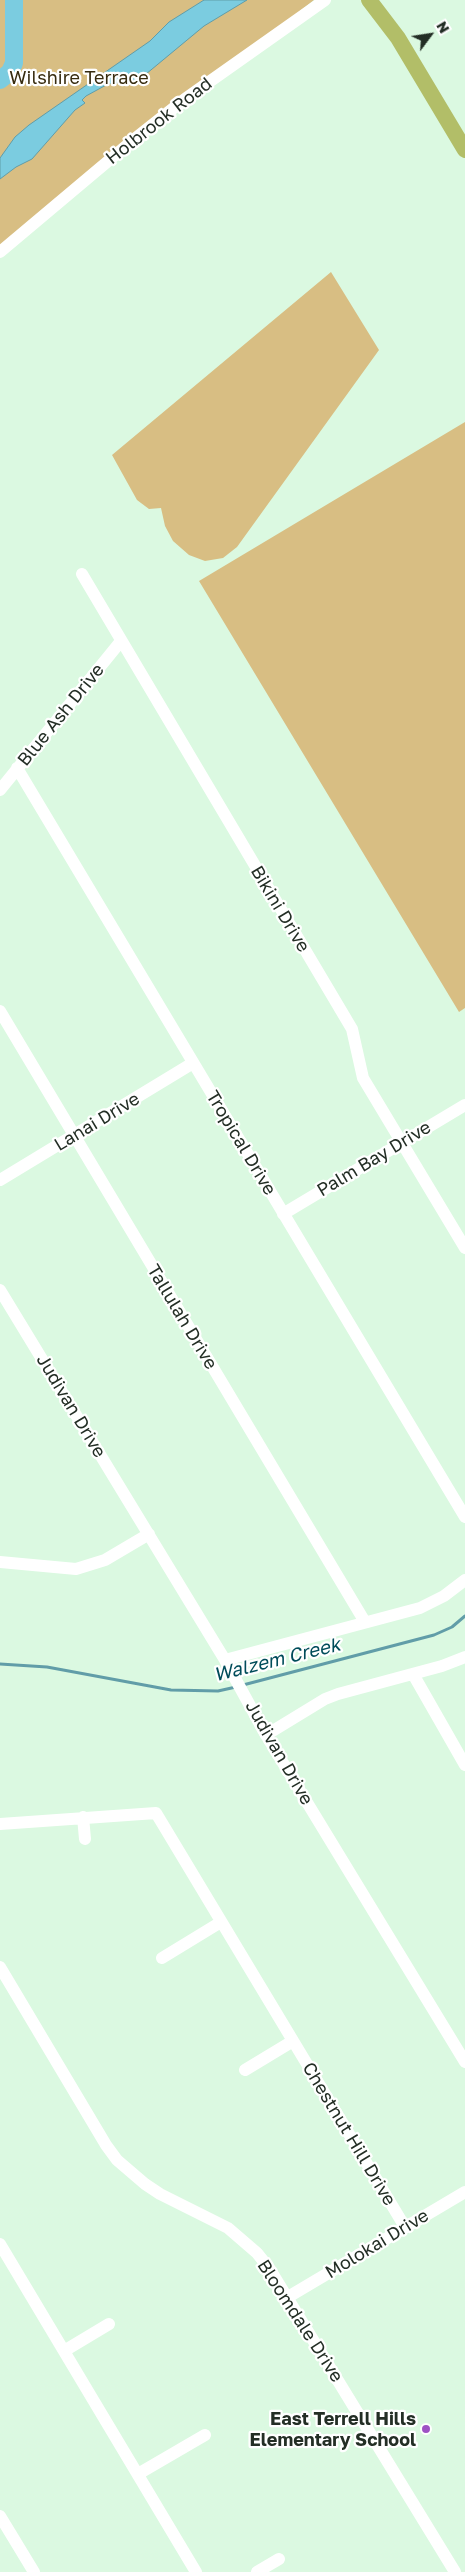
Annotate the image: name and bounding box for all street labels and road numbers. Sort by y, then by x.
street label: Holbrook Road [102,73,216,169]
street label: Blue Ash Drive [13,660,109,770]
street label: Bikini Drive [246,862,314,956]
street label: Tropical Drive [201,1087,281,1199]
street label: Lanai Drive [50,1088,144,1156]
street label: Palm Bay Drive [313,1117,435,1201]
street label: Tallulah Drive [142,1261,222,1373]
street label: Judivan Drive [32,1350,110,1462]
street label: Judivan Drive [240,1697,318,1809]
street label: Chestnut Hill Drive [298,2058,400,2210]
street label: Molokai Drive [321,2205,433,2283]
street label: Bloomdale Drive [252,2256,348,2386]

